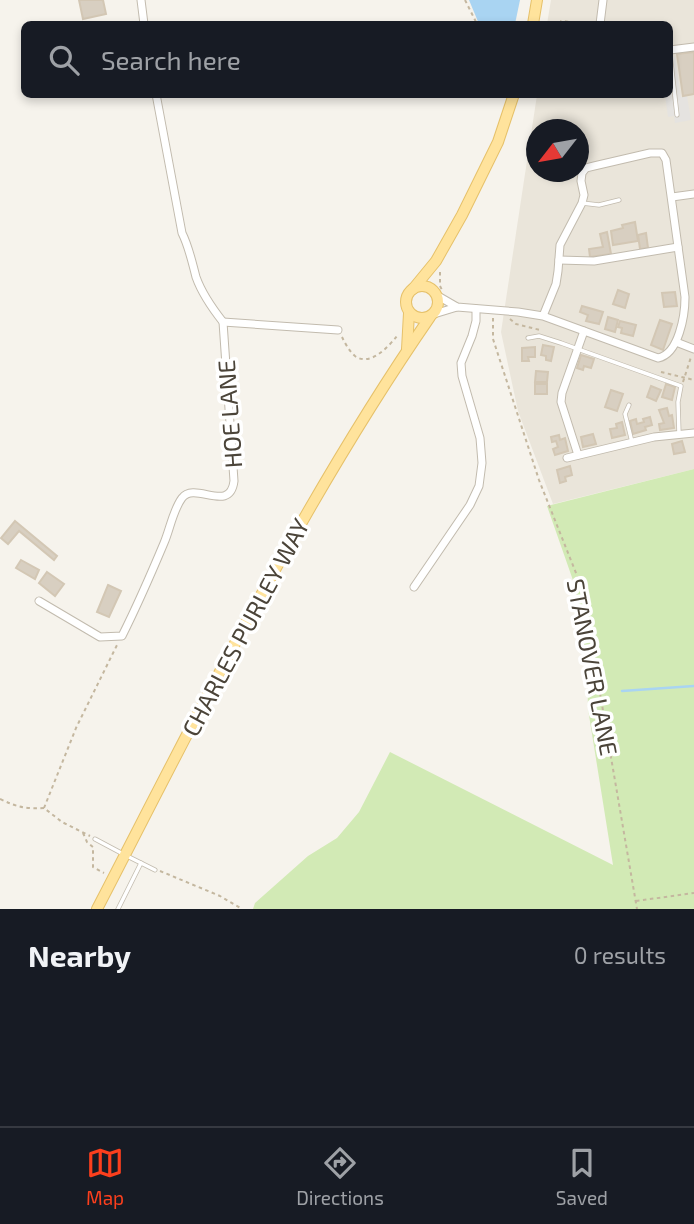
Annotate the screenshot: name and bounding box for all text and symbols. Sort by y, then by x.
search box [21,21,673,98]
icon: search [45,41,83,79]
text: Search here [101,44,241,75]
north arrow [526,119,589,182]
street label: HOE LANE [211,359,247,469]
street label: CHARLES PURLEY WAY [175,513,315,741]
street label: STANOVER LANE [562,576,624,758]
text: Nearby [28,937,131,973]
text: 0 results [574,941,666,969]
tab: Map [86,1144,124,1209]
tab: Directions [296,1144,384,1209]
tab: Saved [556,1144,608,1209]

